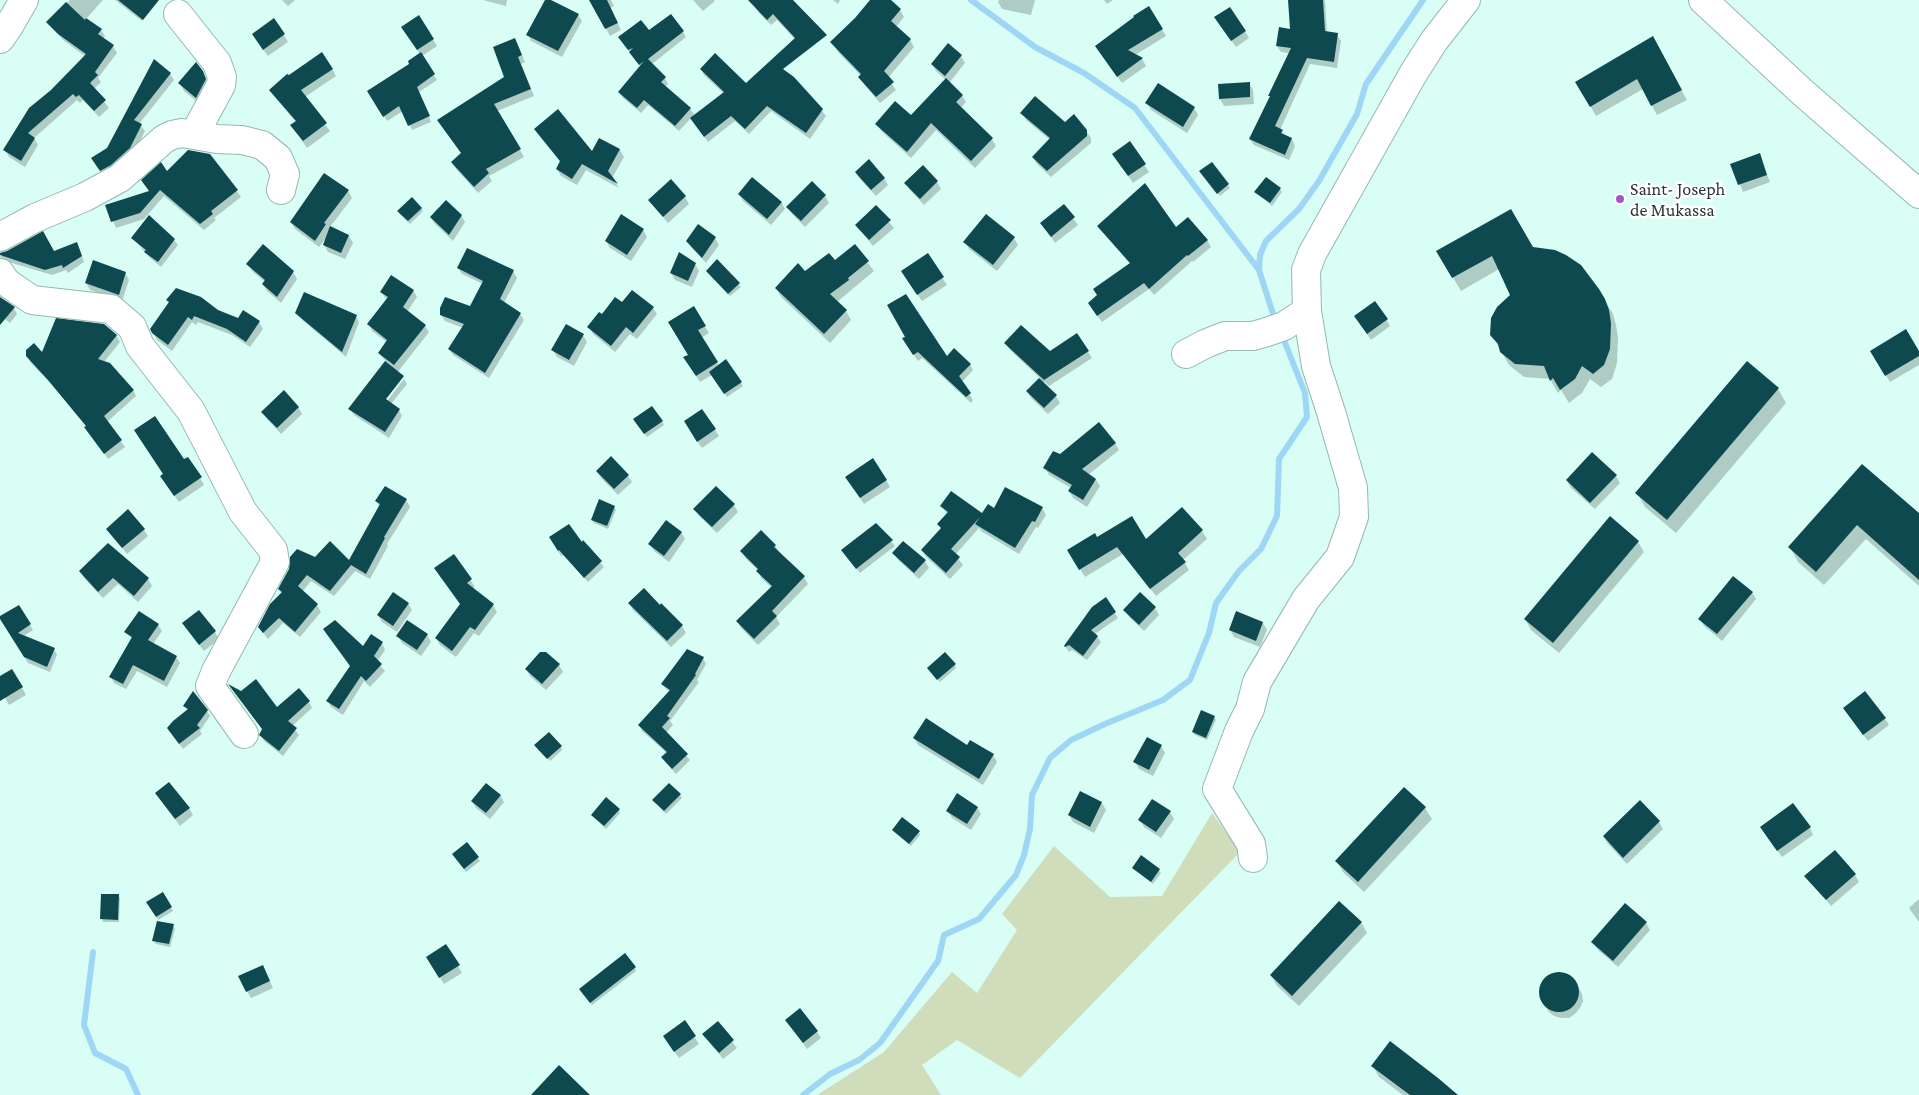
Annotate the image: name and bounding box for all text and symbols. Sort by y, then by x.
place label: Saint- Joseph de Mukassa [1630,178,1725,220]
marker: Saint- Joseph de Mukassa [1614,193,1626,205]

